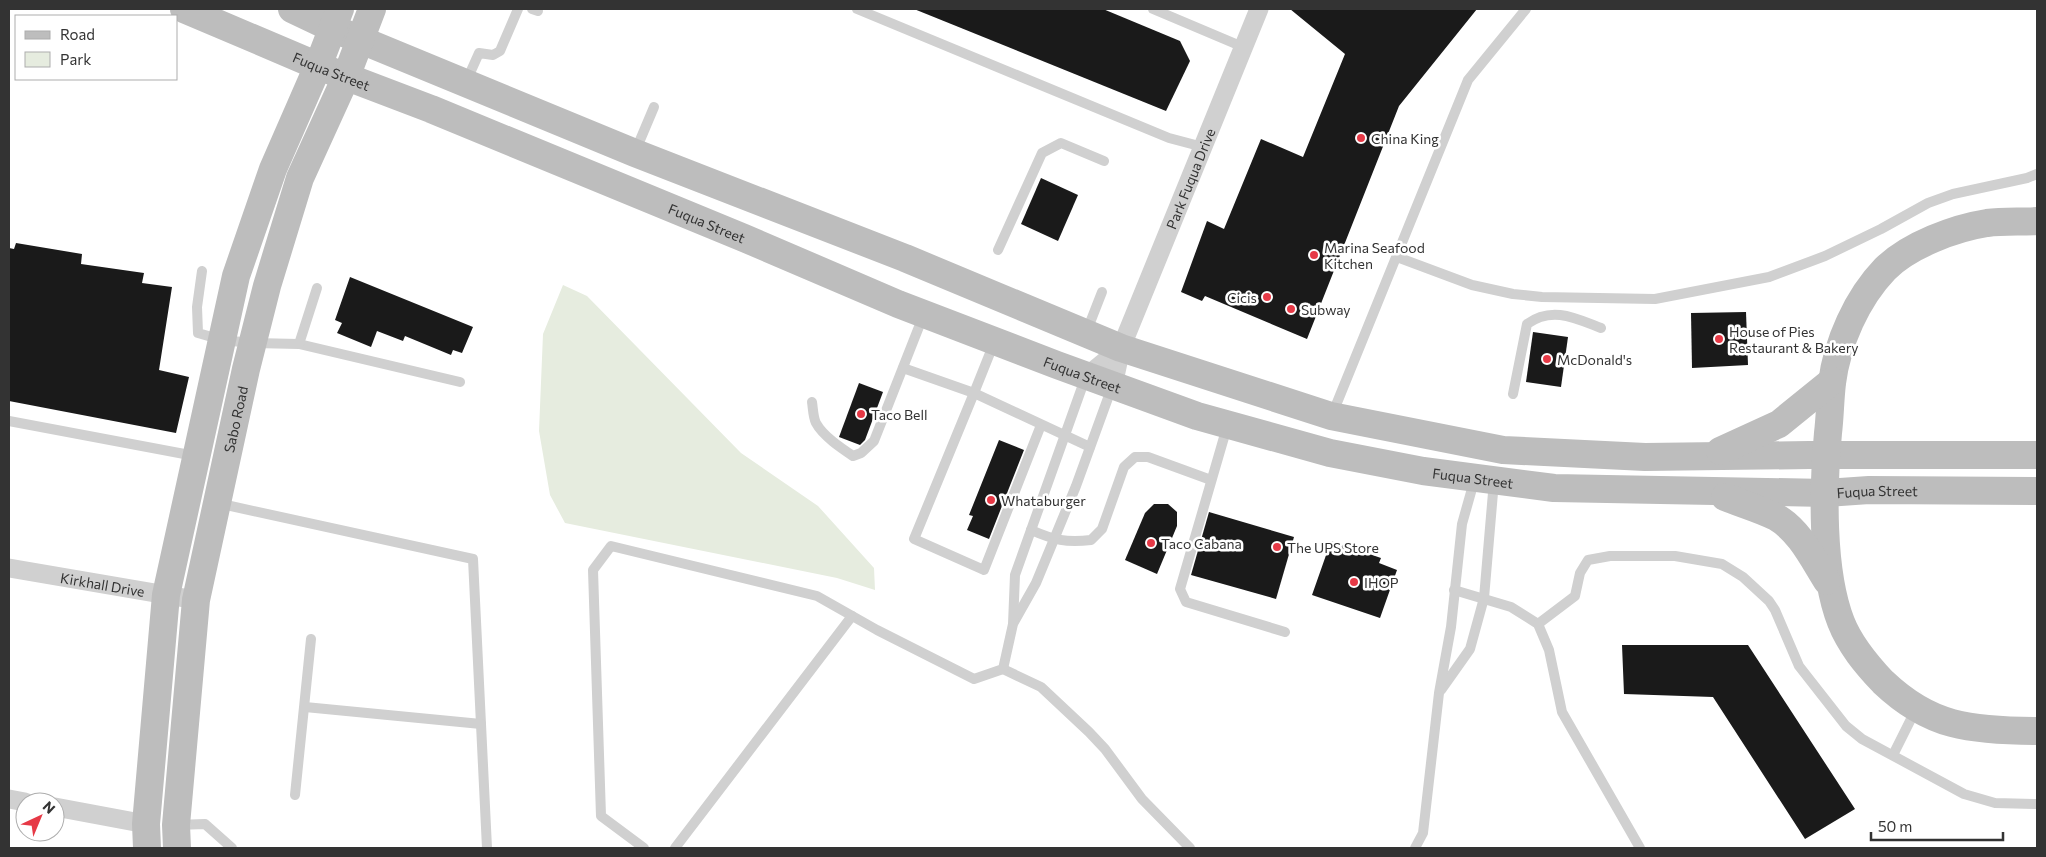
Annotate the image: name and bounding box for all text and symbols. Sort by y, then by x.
legend [15,15,178,80]
text: Road [60,25,95,43]
street label: Fuqua Street [290,48,373,94]
text: Park [60,50,91,68]
street label: Park Fuqua Drive [1162,125,1218,231]
place label: China King [1371,130,1439,147]
marker: China King [1355,132,1367,144]
street label: Fuqua Street [666,199,748,246]
place label: Marina Seafood Kitchen [1324,239,1425,272]
marker: Marina Seafood Kitchen [1308,249,1320,261]
place label: Cicis [1227,289,1257,306]
marker: Cicis [1261,291,1273,303]
place label: Subway [1301,301,1351,318]
marker: Subway [1285,303,1297,315]
place label: House of Pies Restaurant & Bakery [1729,323,1859,356]
marker: House of Pies Restaurant & Bakery [1713,333,1725,345]
place label: McDonald's [1557,351,1632,368]
street label: Fuqua Street [1041,352,1124,396]
marker: McDonald's [1541,353,1553,365]
street label: Sabo Road [220,384,251,454]
place label: Taco Bell [871,406,928,423]
marker: Taco Bell [855,408,867,420]
street label: Fuqua Street [1431,464,1515,491]
street label: Fuqua Street [1836,481,1918,501]
place label: Whataburger [1001,492,1086,509]
marker: Whataburger [985,494,997,506]
place label: Taco Cabana [1161,535,1242,552]
marker: Taco Cabana [1145,537,1157,549]
place label: The UPS Store [1287,539,1379,556]
marker: The UPS Store [1271,541,1283,553]
street label: Kirkhall Drive [59,568,146,600]
place label: IHOP [1364,574,1399,591]
marker: IHOP [1348,576,1360,588]
north arrow [15,792,65,842]
text: N [40,798,59,817]
scale bar [1871,810,2004,842]
text: 50 m [1878,817,1912,835]

